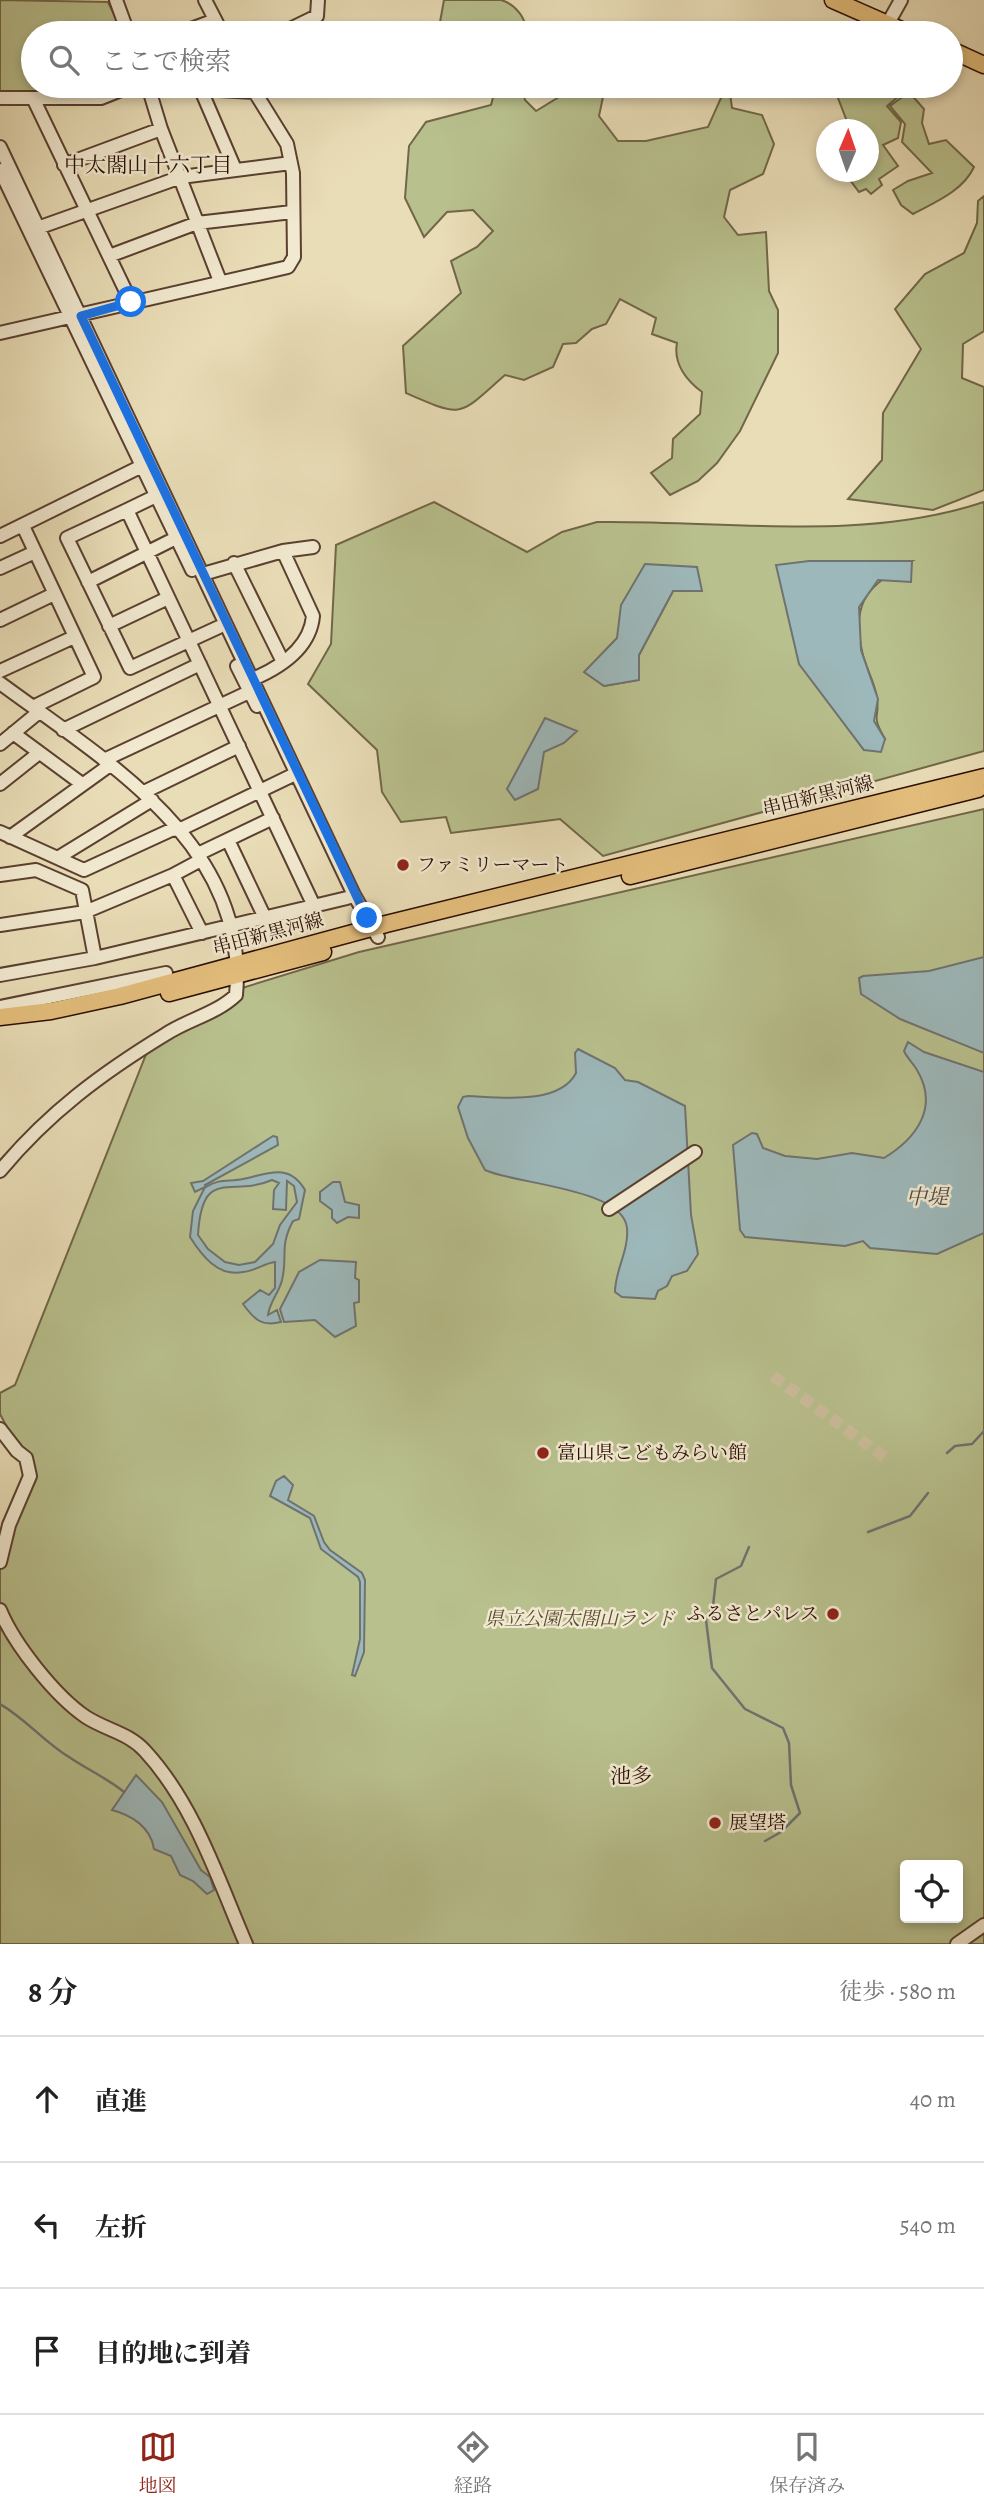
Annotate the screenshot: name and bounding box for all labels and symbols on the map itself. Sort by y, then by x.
north arrow [816,119,879,182]
district label: 中太閤山十六丁目 [64,151,232,179]
route start [115,286,146,317]
street label: 串田新黒河線 [760,770,876,822]
place label: ファミリーマート [417,852,569,878]
marker: ファミリーマート [395,857,411,873]
route end [351,902,382,933]
street label: 串田新黒河線 [210,907,326,961]
water label: 中堤 [906,1183,951,1211]
place label: 富山県こどもみらい館 [557,1440,747,1466]
marker: 富山県こどもみらい館 [535,1445,551,1461]
place label: ふるさとパレス [687,1601,819,1627]
park label: 県立公園太閤山ランド [485,1606,676,1632]
marker: ふるさとパレス [825,1606,841,1622]
district label: 池多 [610,1762,652,1790]
place label: 展望塔 [729,1810,786,1836]
marker: 展望塔 [707,1815,723,1831]

